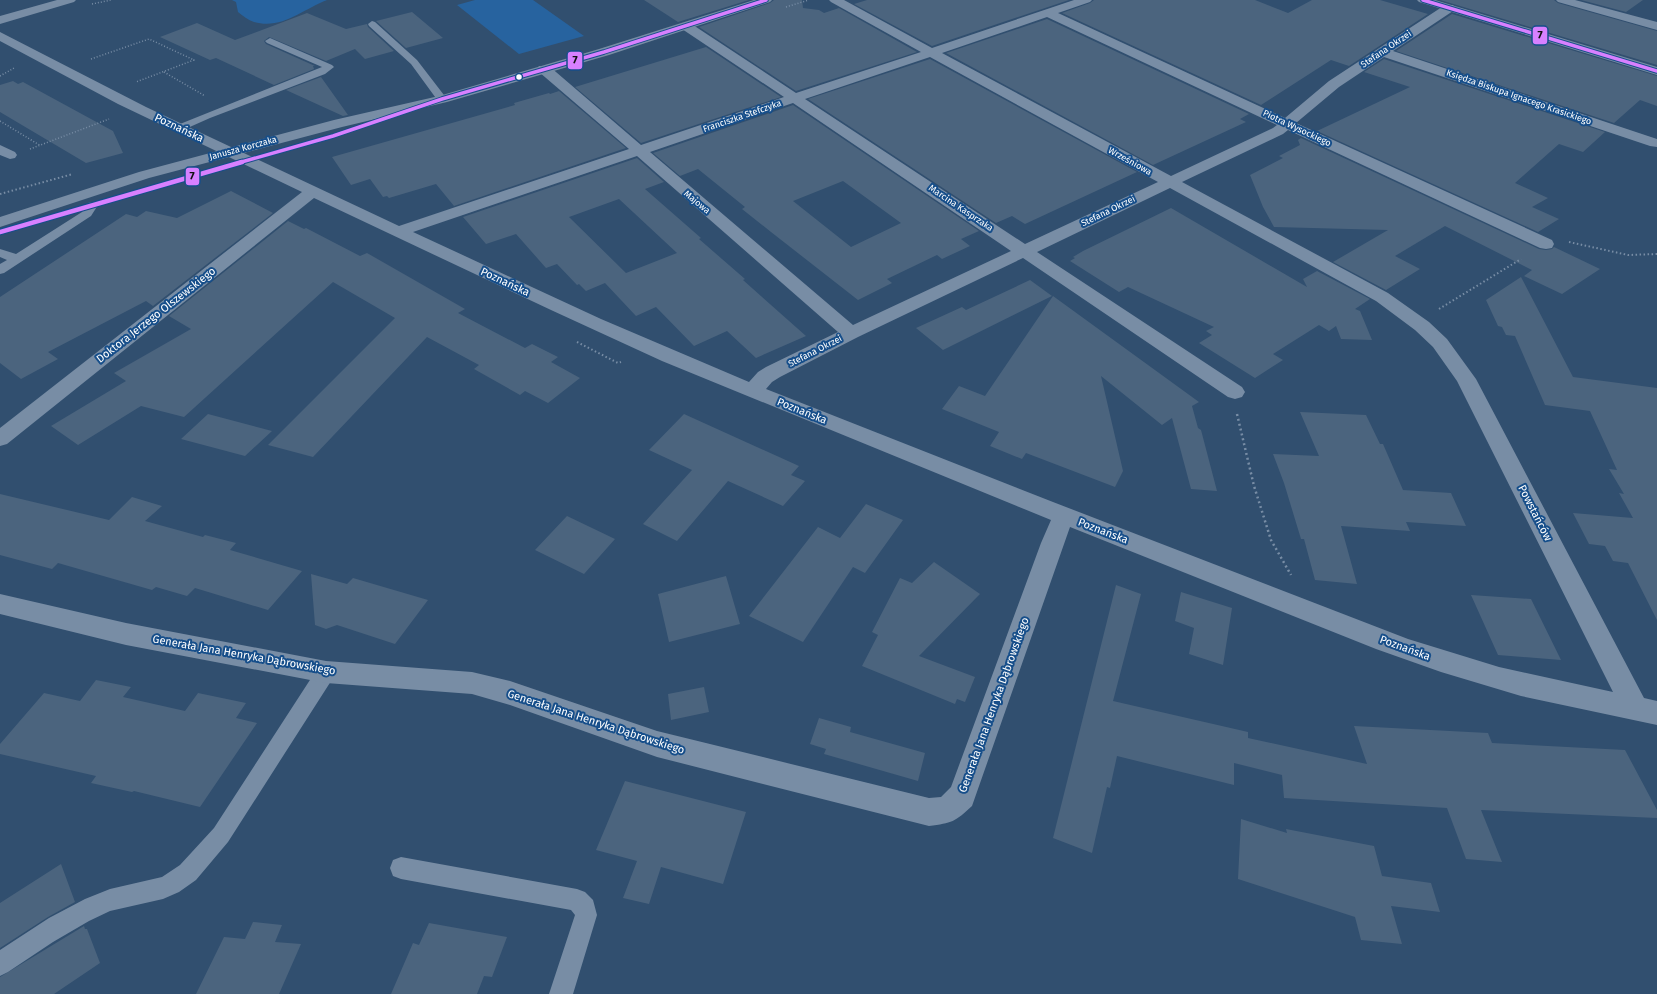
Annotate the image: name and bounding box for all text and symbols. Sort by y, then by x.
line badge: 7 [1532,26,1548,45]
street label: Stefana Okrzei [1359,28,1413,70]
text: 7 [1537,29,1543,42]
line badge: 7 [567,51,583,70]
text: 7 [572,54,578,67]
street label: Księdza Biskupa Ignacego Krasickiego [1445,67,1593,127]
unlabelled marker [514,72,524,82]
street label: Franciszka Stefczyka [702,98,783,134]
street label: Piotra Wysockiego [1261,108,1333,148]
street label: Poznańska [152,111,206,145]
street label: Janusza Korczaka [208,134,278,162]
street label: Wrześniowa [1107,145,1154,177]
line badge: 7 [185,167,200,186]
text: 7 [189,170,195,183]
street label: Marcina Kasprzaka [927,183,995,233]
street label: Majowa [682,188,712,216]
street label: Stefana Okrzei [1079,194,1137,228]
street label: Doktora Jerzego Olszewskiego [94,264,218,366]
street label: Poznańska [478,265,532,299]
street label: Stefana Okrzei [787,333,843,369]
street label: Poznańska [775,395,829,427]
street label: Powstańców [1515,483,1555,543]
street label: Poznańska [1076,515,1130,547]
street label: Generała Jana Henryka Dąbrowskiego [956,616,1032,794]
street label: Generała Jana Henryka Dąbrowskiego [152,632,336,678]
street label: Poznańska [1378,633,1432,663]
street label: Generała Jana Henryka Dąbrowskiego [506,687,686,757]

